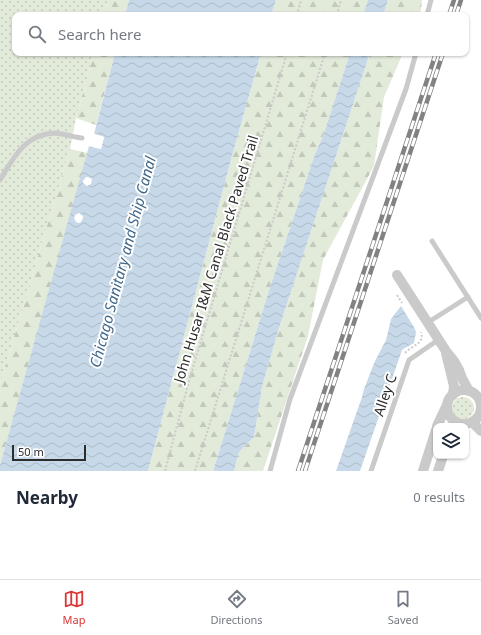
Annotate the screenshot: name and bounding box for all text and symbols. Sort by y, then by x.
search box [12,12,469,56]
icon: search [26,23,48,45]
text: Search here [58,24,141,44]
street label: John Husar I&M Canal Black Paved Trail [168,133,262,387]
water label: Chicago Sanitary and Ship Canal [84,153,160,369]
street label: Alley C [368,371,401,418]
map controls [433,423,469,459]
button: layers [433,423,469,459]
scale bar [12,443,86,462]
text: 50 m [18,444,44,459]
text: Nearby [16,486,78,509]
text: 0 results [413,488,465,506]
tab: Map [63,588,85,627]
tab: Directions [210,588,263,627]
tab: Saved [388,588,418,627]

